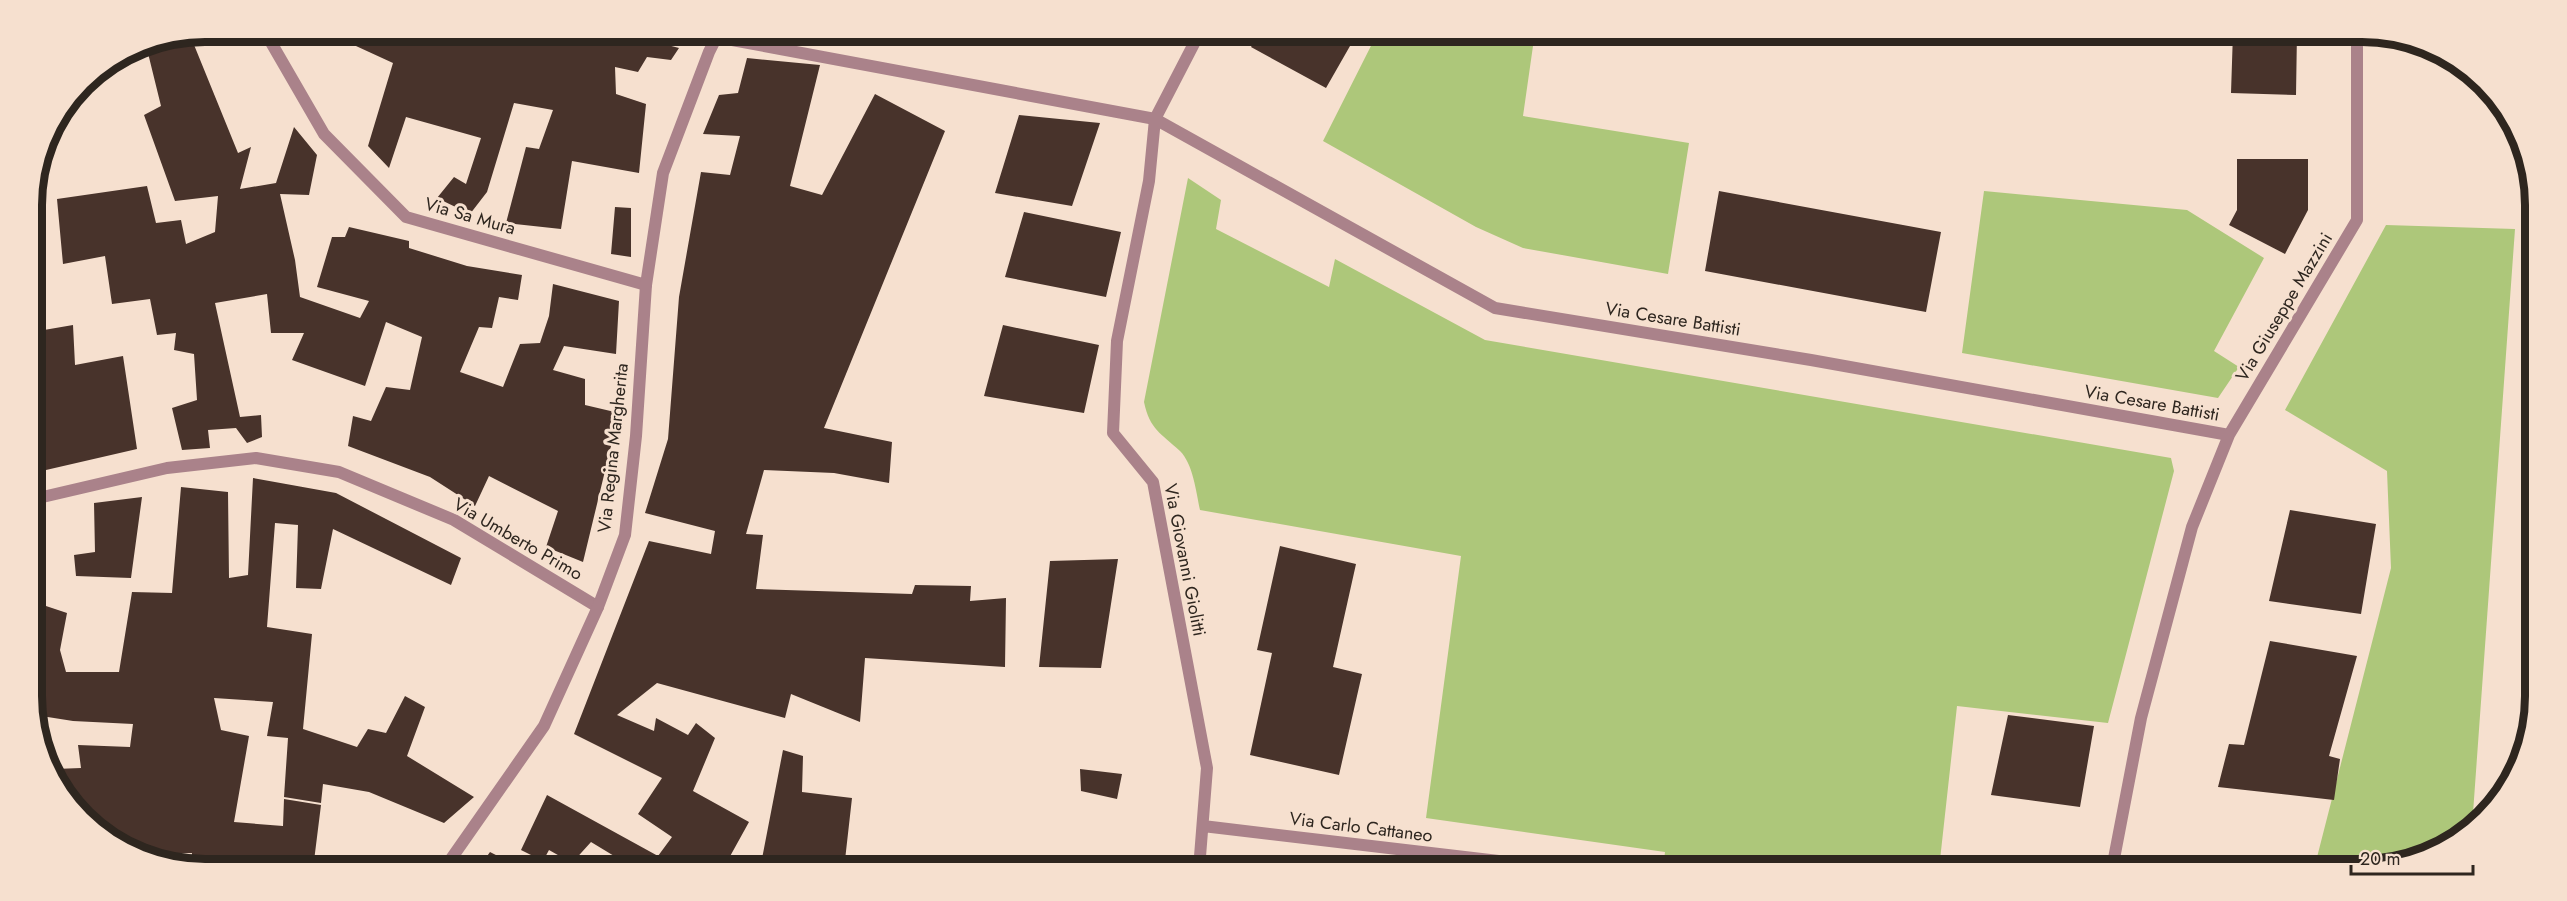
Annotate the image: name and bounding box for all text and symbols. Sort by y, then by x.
street label: Via Sa Mura [422,191,518,241]
street label: Via Giuseppe Mazzini [2229,228,2339,386]
street label: Via Cesare Battisti [1603,295,1743,343]
street label: Via Regina Margherita [591,362,635,534]
street label: Via Cesare Battisti [2082,378,2222,428]
street label: Via Giovanni Giolitti [1157,481,1213,639]
street label: Via Umberto Primo [449,491,588,587]
street label: Via Carlo Cattaneo [1288,805,1434,849]
scale bar [2351,838,2472,876]
text: 20 m [2360,846,2400,872]

